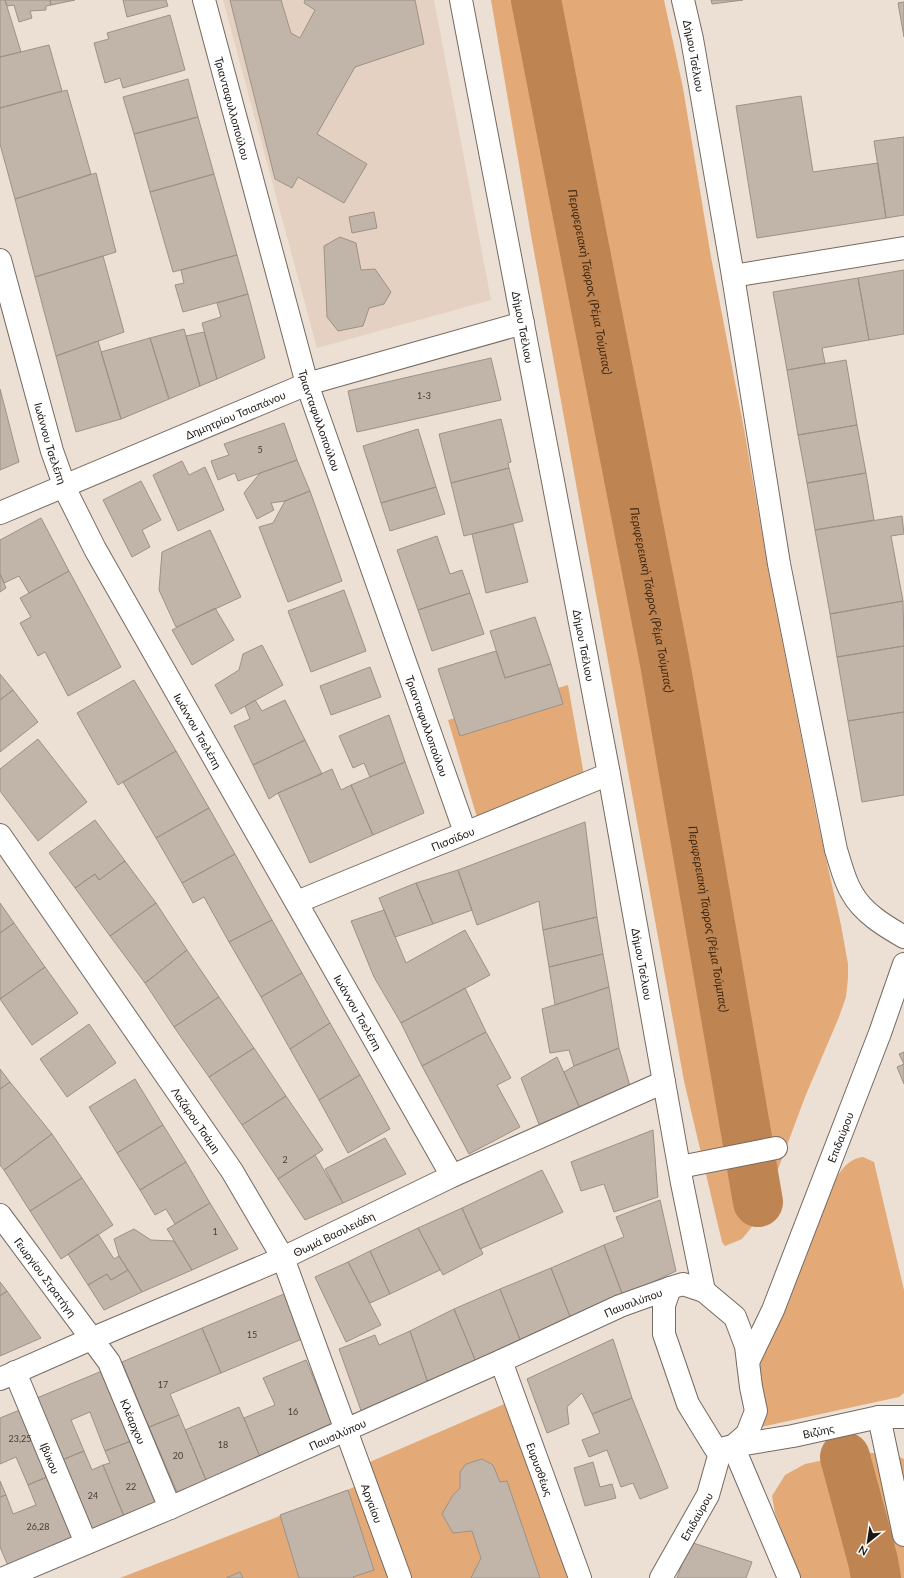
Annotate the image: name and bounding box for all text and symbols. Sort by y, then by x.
street label: Δήμου Τσέλιου [681,19,708,93]
street label: Τριανταφυλλοπούλου [213,55,253,161]
water label: Περιφερειακή Τάφρος (Ρέμα Τούμπας) [565,188,616,376]
street label: Δήμου Τσέλιου [510,290,537,364]
street label: Τριανταφυλλοπούλου [297,368,344,473]
street label: Δημητρίου Τσιαπάνου [183,387,287,441]
house number: 1-3 [417,390,431,401]
street label: Ιωάννου Τσελέπη [33,401,70,486]
house number: 5 [257,444,263,455]
water label: Περιφερειακή Τάφρος (Ρέμα Τούμπας) [627,506,677,694]
street label: Δήμου Τσέλιου [571,608,598,682]
street label: Τριανταφυλλοπούλου [404,674,451,778]
street label: Ιωάννου Τσελέπη [172,690,225,770]
street label: Πισσίδου [429,824,476,853]
water label: Περιφερειακή Τάφρος (Ρέμα Τούμπας) [686,824,733,1013]
street label: Δήμου Τσέλιου [630,927,656,1001]
street label: Ιωάννου Τσελέπη [332,972,385,1052]
street label: Λαζάρου Τσάμη [169,1084,224,1155]
street label: Επιδαύρου [824,1110,855,1164]
house number: 2 [282,1154,288,1165]
street label: Θωμά Βασιλειάδη [291,1208,376,1259]
house number: 1 [212,1226,218,1237]
street label: Γεωργίου Στρατήγη [12,1235,79,1319]
street label: Παυσιλύπου [602,1285,664,1319]
house number: 15 [247,1329,257,1340]
house number: 17 [158,1379,168,1390]
street label: Κλέαρχου [118,1396,149,1446]
house number: 16 [288,1406,298,1417]
street label: Παυσιλύπου [306,1415,368,1452]
street label: Βιζύης [801,1421,835,1440]
house number: 23,25 [9,1433,31,1444]
house number: 18 [218,1439,228,1450]
street label: Ιβύκου [38,1440,63,1476]
street label: Ευρυσθέως [525,1440,556,1498]
house number: 20 [173,1450,183,1461]
house number: 22 [126,1481,136,1492]
street label: Αργαίου [359,1482,386,1524]
house number: 24 [88,1490,98,1501]
street label: Επιδαύρου [677,1490,715,1543]
house number: 26,28 [27,1521,49,1532]
north arrow [848,1522,888,1562]
text: N [856,1543,870,1559]

